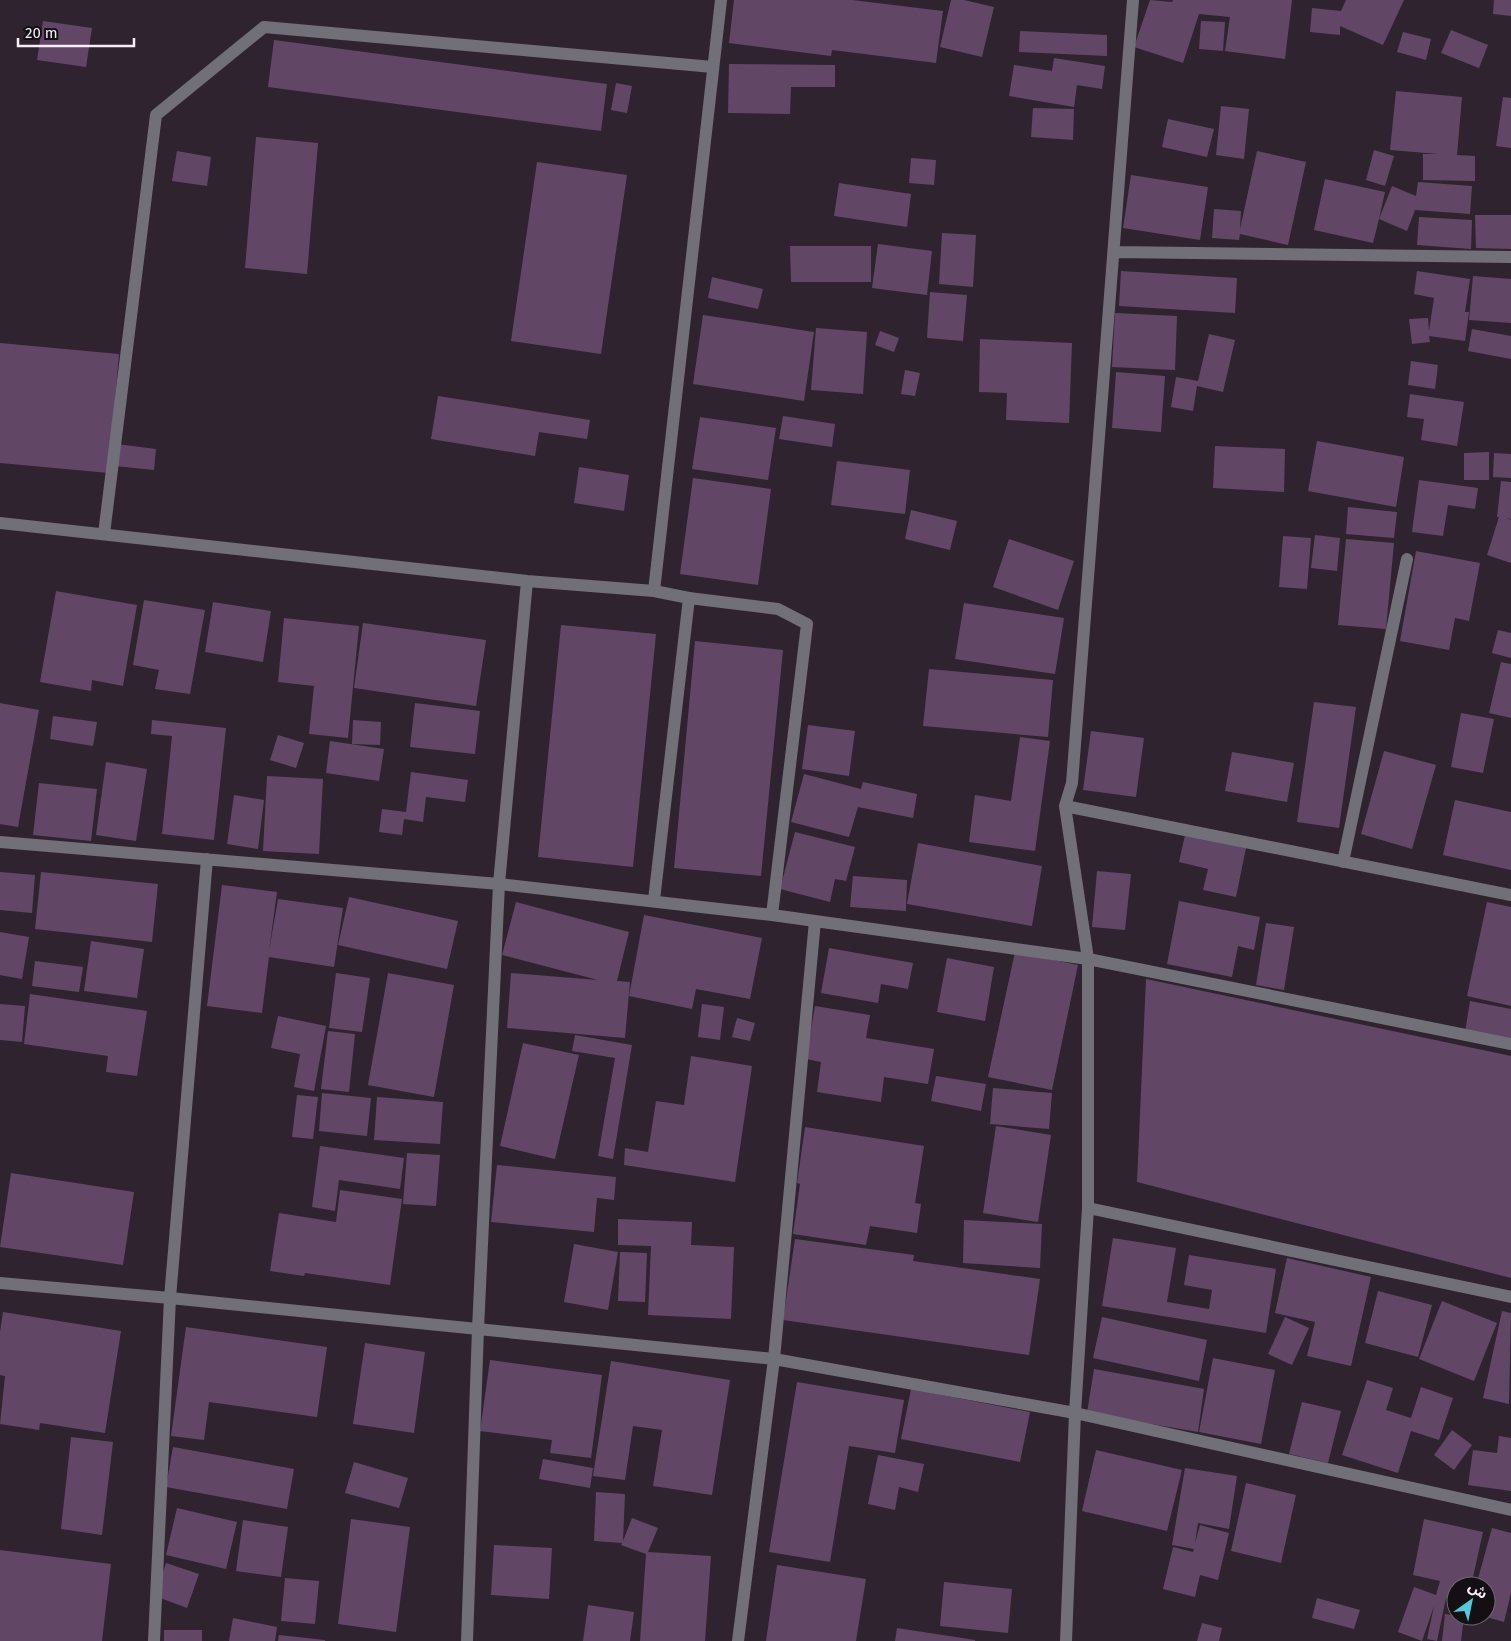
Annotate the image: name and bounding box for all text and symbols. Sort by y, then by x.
scale bar [18,15,134,47]
text: 20 m [25,24,58,42]
north arrow [1446,1576,1496,1626]
text: ش [1465,1578,1490,1603]

